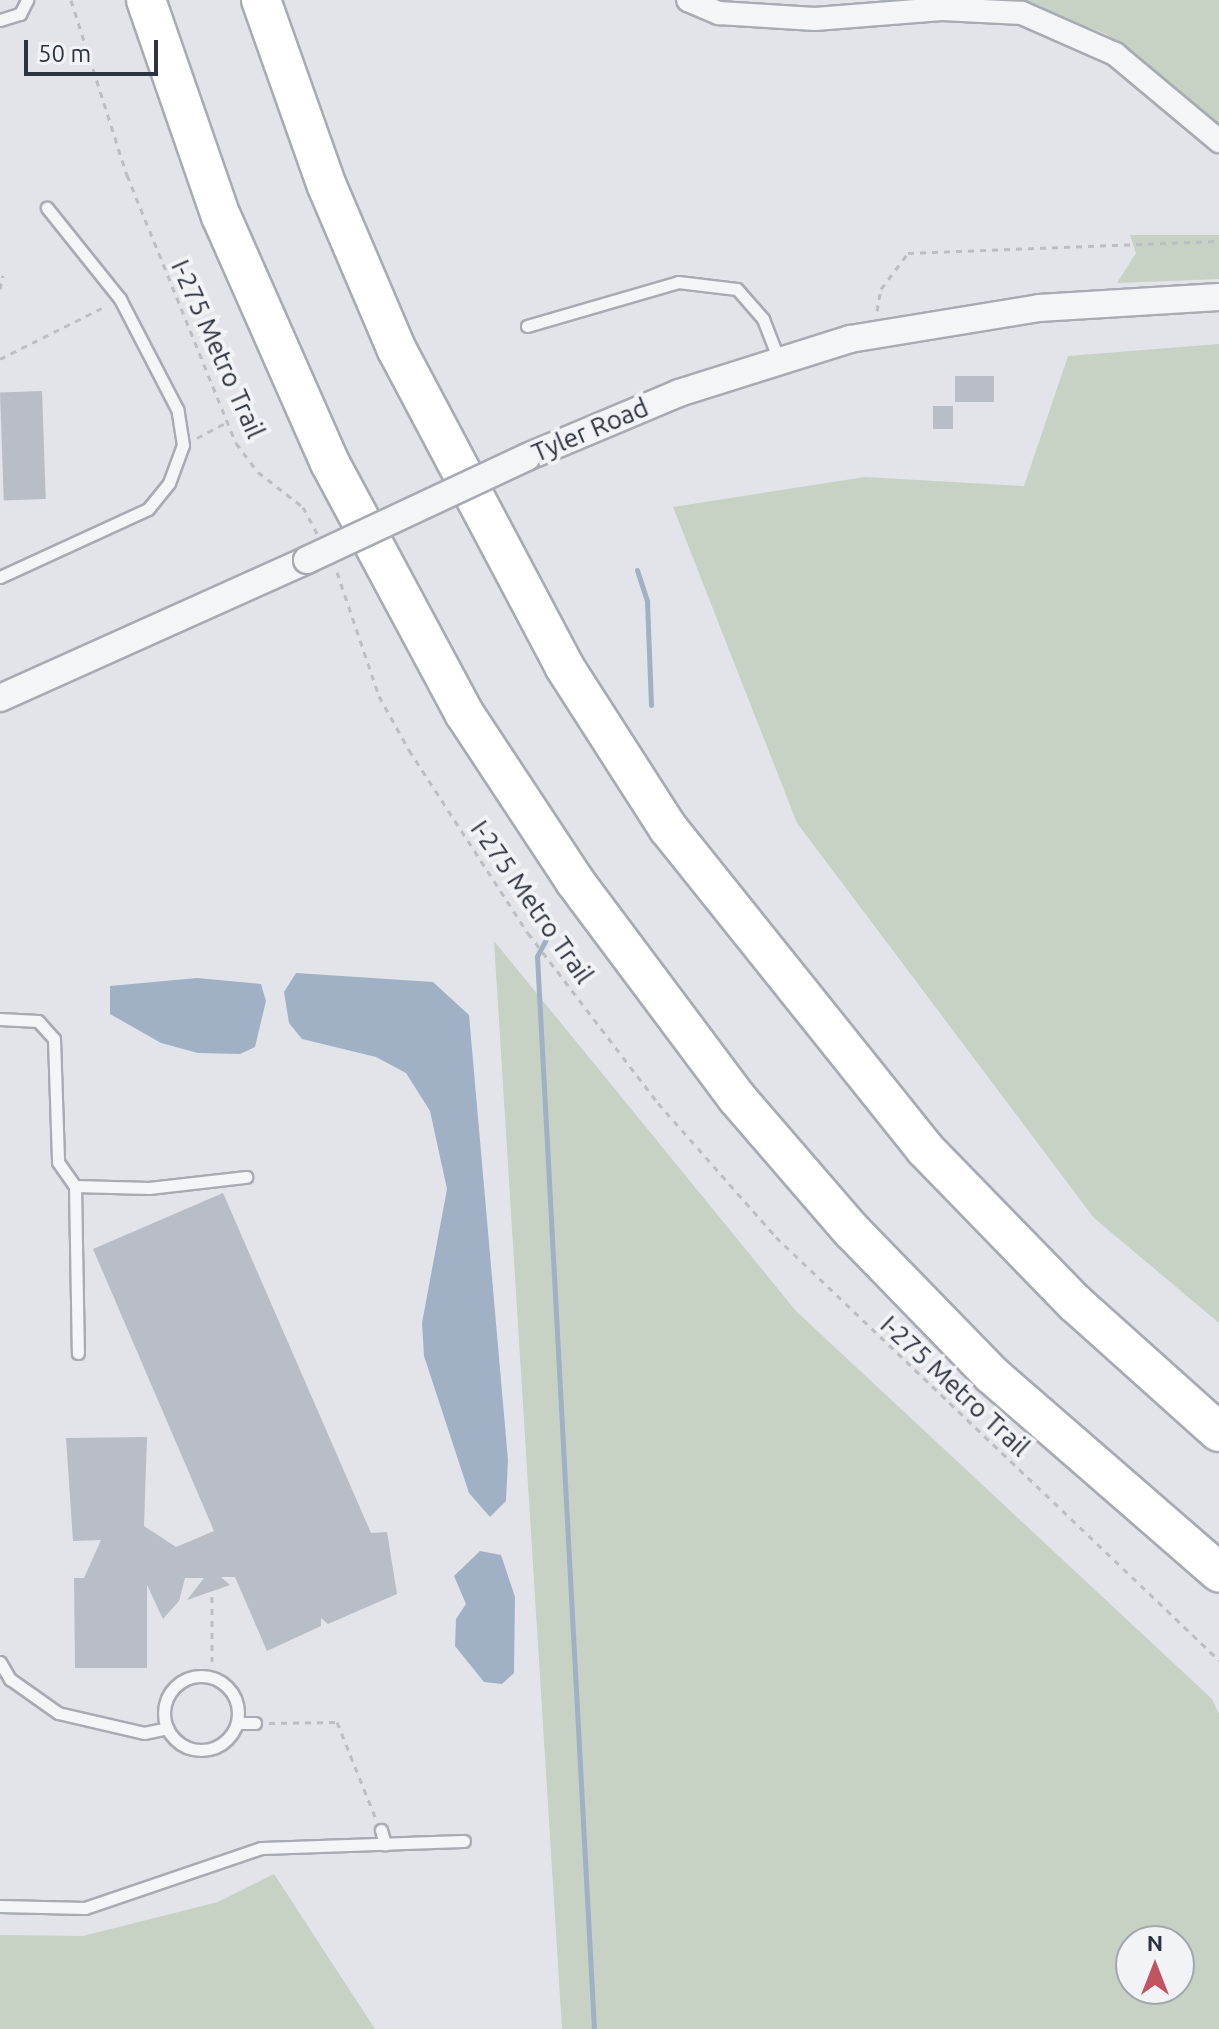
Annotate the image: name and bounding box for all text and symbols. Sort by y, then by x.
scale bar [28,24,162,74]
text: 50 m [38,40,91,67]
street label: I-275 Metro Trail [165,255,271,443]
street label: Tyler Road [527,392,653,468]
street label: I-275 Metro Trail [464,814,600,990]
street label: I-275 Metro Trail [874,1309,1036,1463]
north arrow [1115,1925,1195,2005]
text: N [1147,1930,1163,1955]

